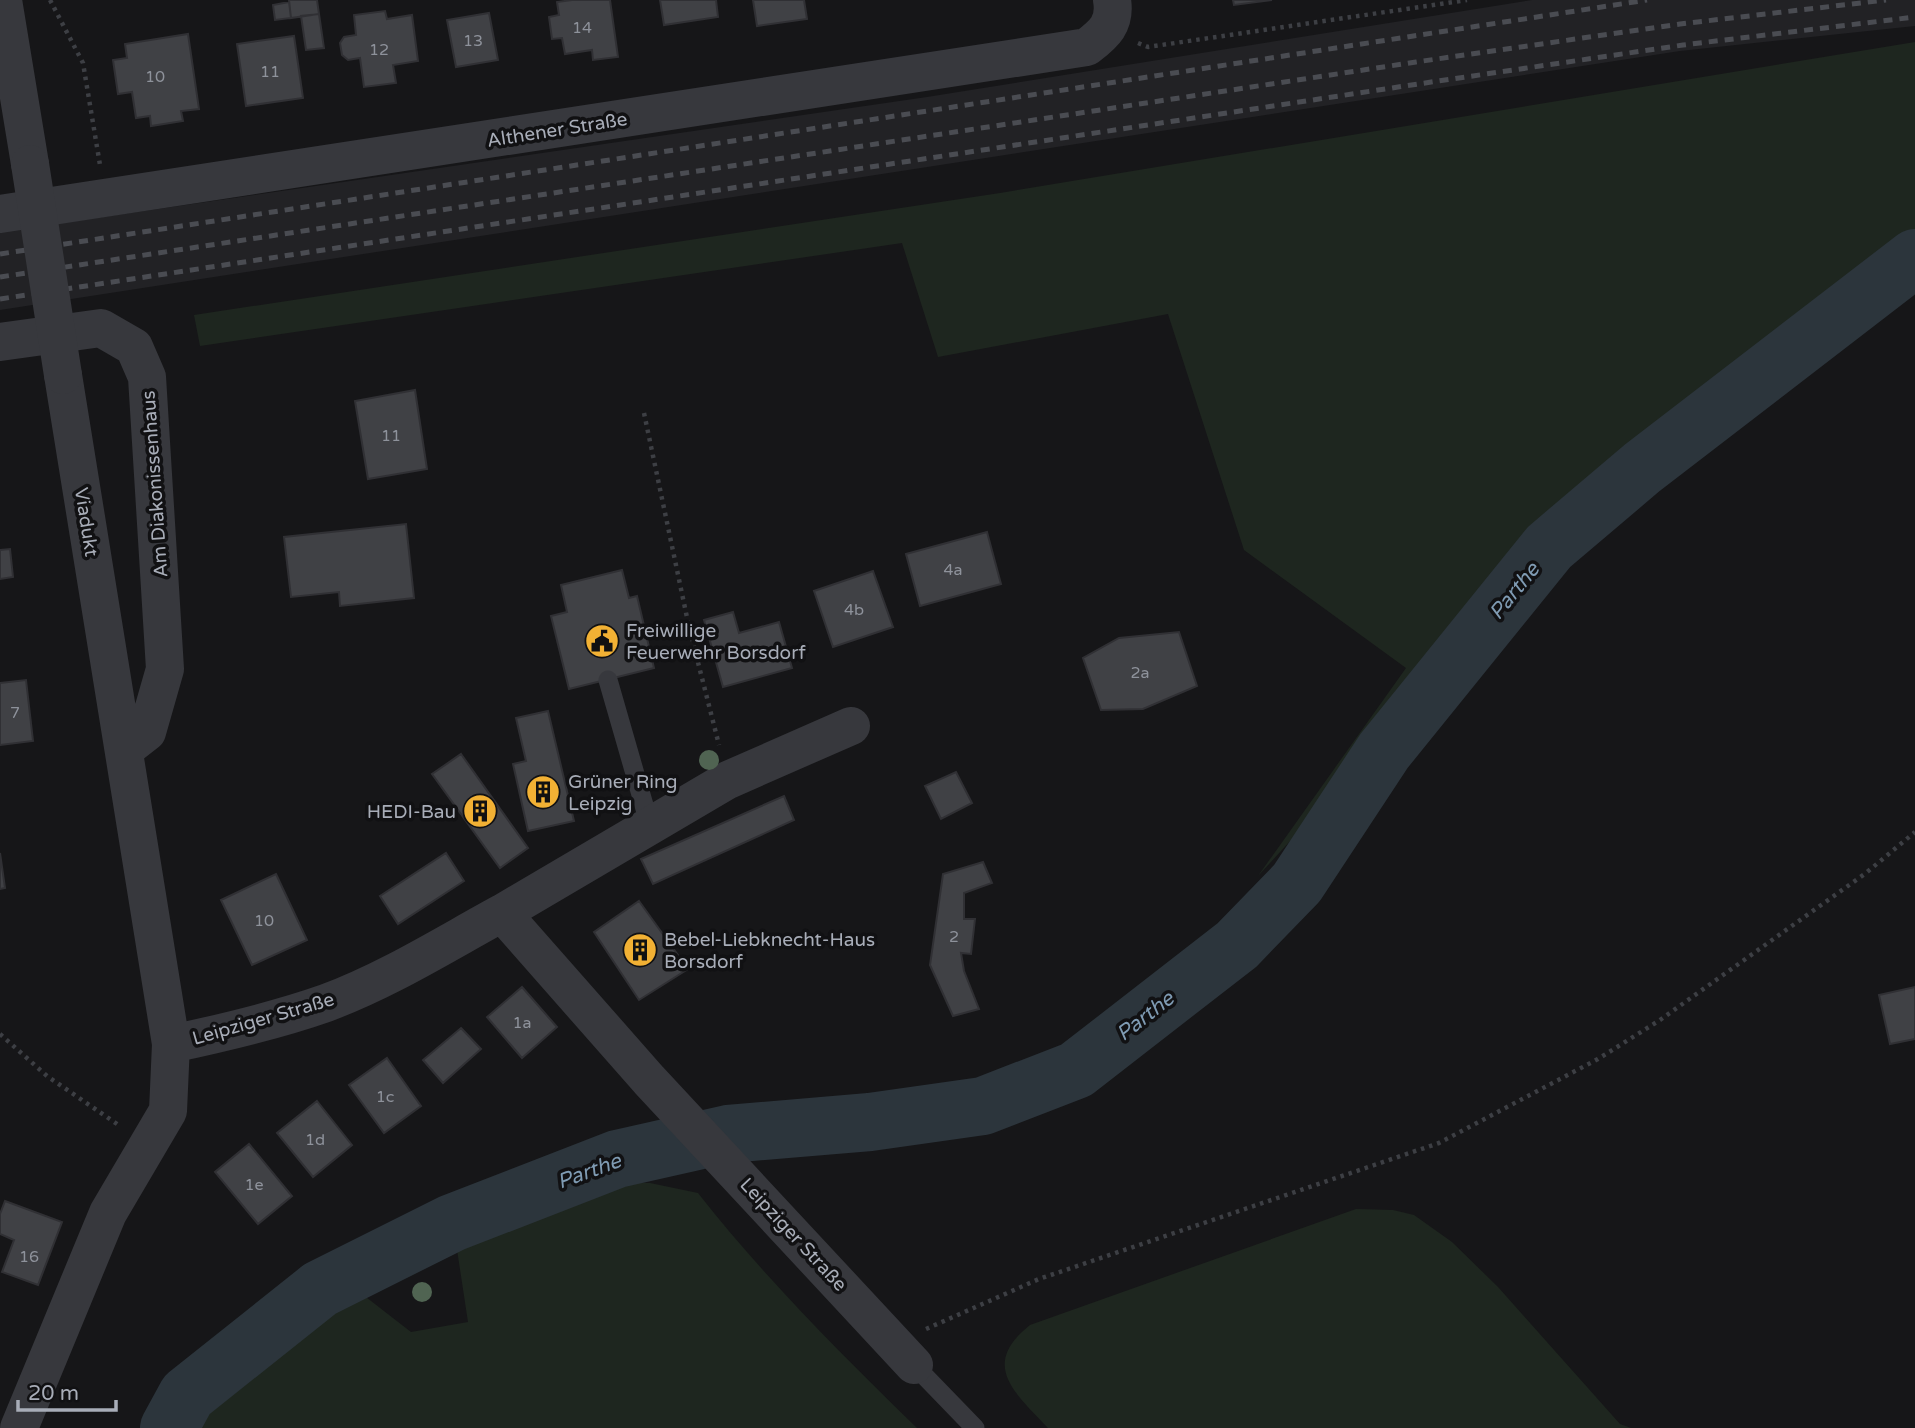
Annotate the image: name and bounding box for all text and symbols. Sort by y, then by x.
house number: 14 [572,18,592,38]
house number: 13 [463,31,483,51]
house number: 12 [369,40,389,60]
house number: 11 [260,62,280,82]
house number: 10 [145,67,165,87]
street label: Althener Straße [485,108,629,152]
street label: Am Diakonissenhaus [137,390,173,578]
house number: 11 [381,426,401,446]
street label: Viadukt [70,486,102,558]
water label: Parthe [1484,557,1546,625]
house number: 4a [943,560,963,580]
house number: 4b [844,600,864,620]
place label: Freiwillige Feuerwehr Borsdorf [626,620,806,664]
public building icon: Freiwillige Feuerwehr Borsdorf [583,622,621,660]
house number: 2a [1130,663,1150,683]
house number: 7 [10,703,20,723]
place label: Grüner Ring Leipzig [568,771,678,815]
building icon: Grüner Ring Leipzig [524,773,562,811]
building icon: HEDI-Bau [461,792,499,830]
place label: HEDI-Bau [367,801,456,823]
house number: 10 [254,911,274,931]
house number: 2 [949,927,959,947]
place label: Bebel-Liebknecht-Haus Borsdorf [664,929,875,973]
building icon: Bebel-Liebknecht-Haus Borsdorf [621,931,659,969]
water label: Parthe [1112,986,1180,1047]
street label: Leipziger Straße [190,988,337,1050]
house number: 1a [512,1013,532,1033]
house number: 1c [376,1087,394,1107]
house number: 1d [305,1130,325,1150]
water label: Parthe [554,1148,626,1195]
street label: Leipziger Straße [735,1174,851,1296]
house number: 1e [244,1175,264,1195]
house number: 16 [19,1247,39,1267]
scale bar [18,1368,116,1412]
text: 20 m [28,1381,79,1406]

